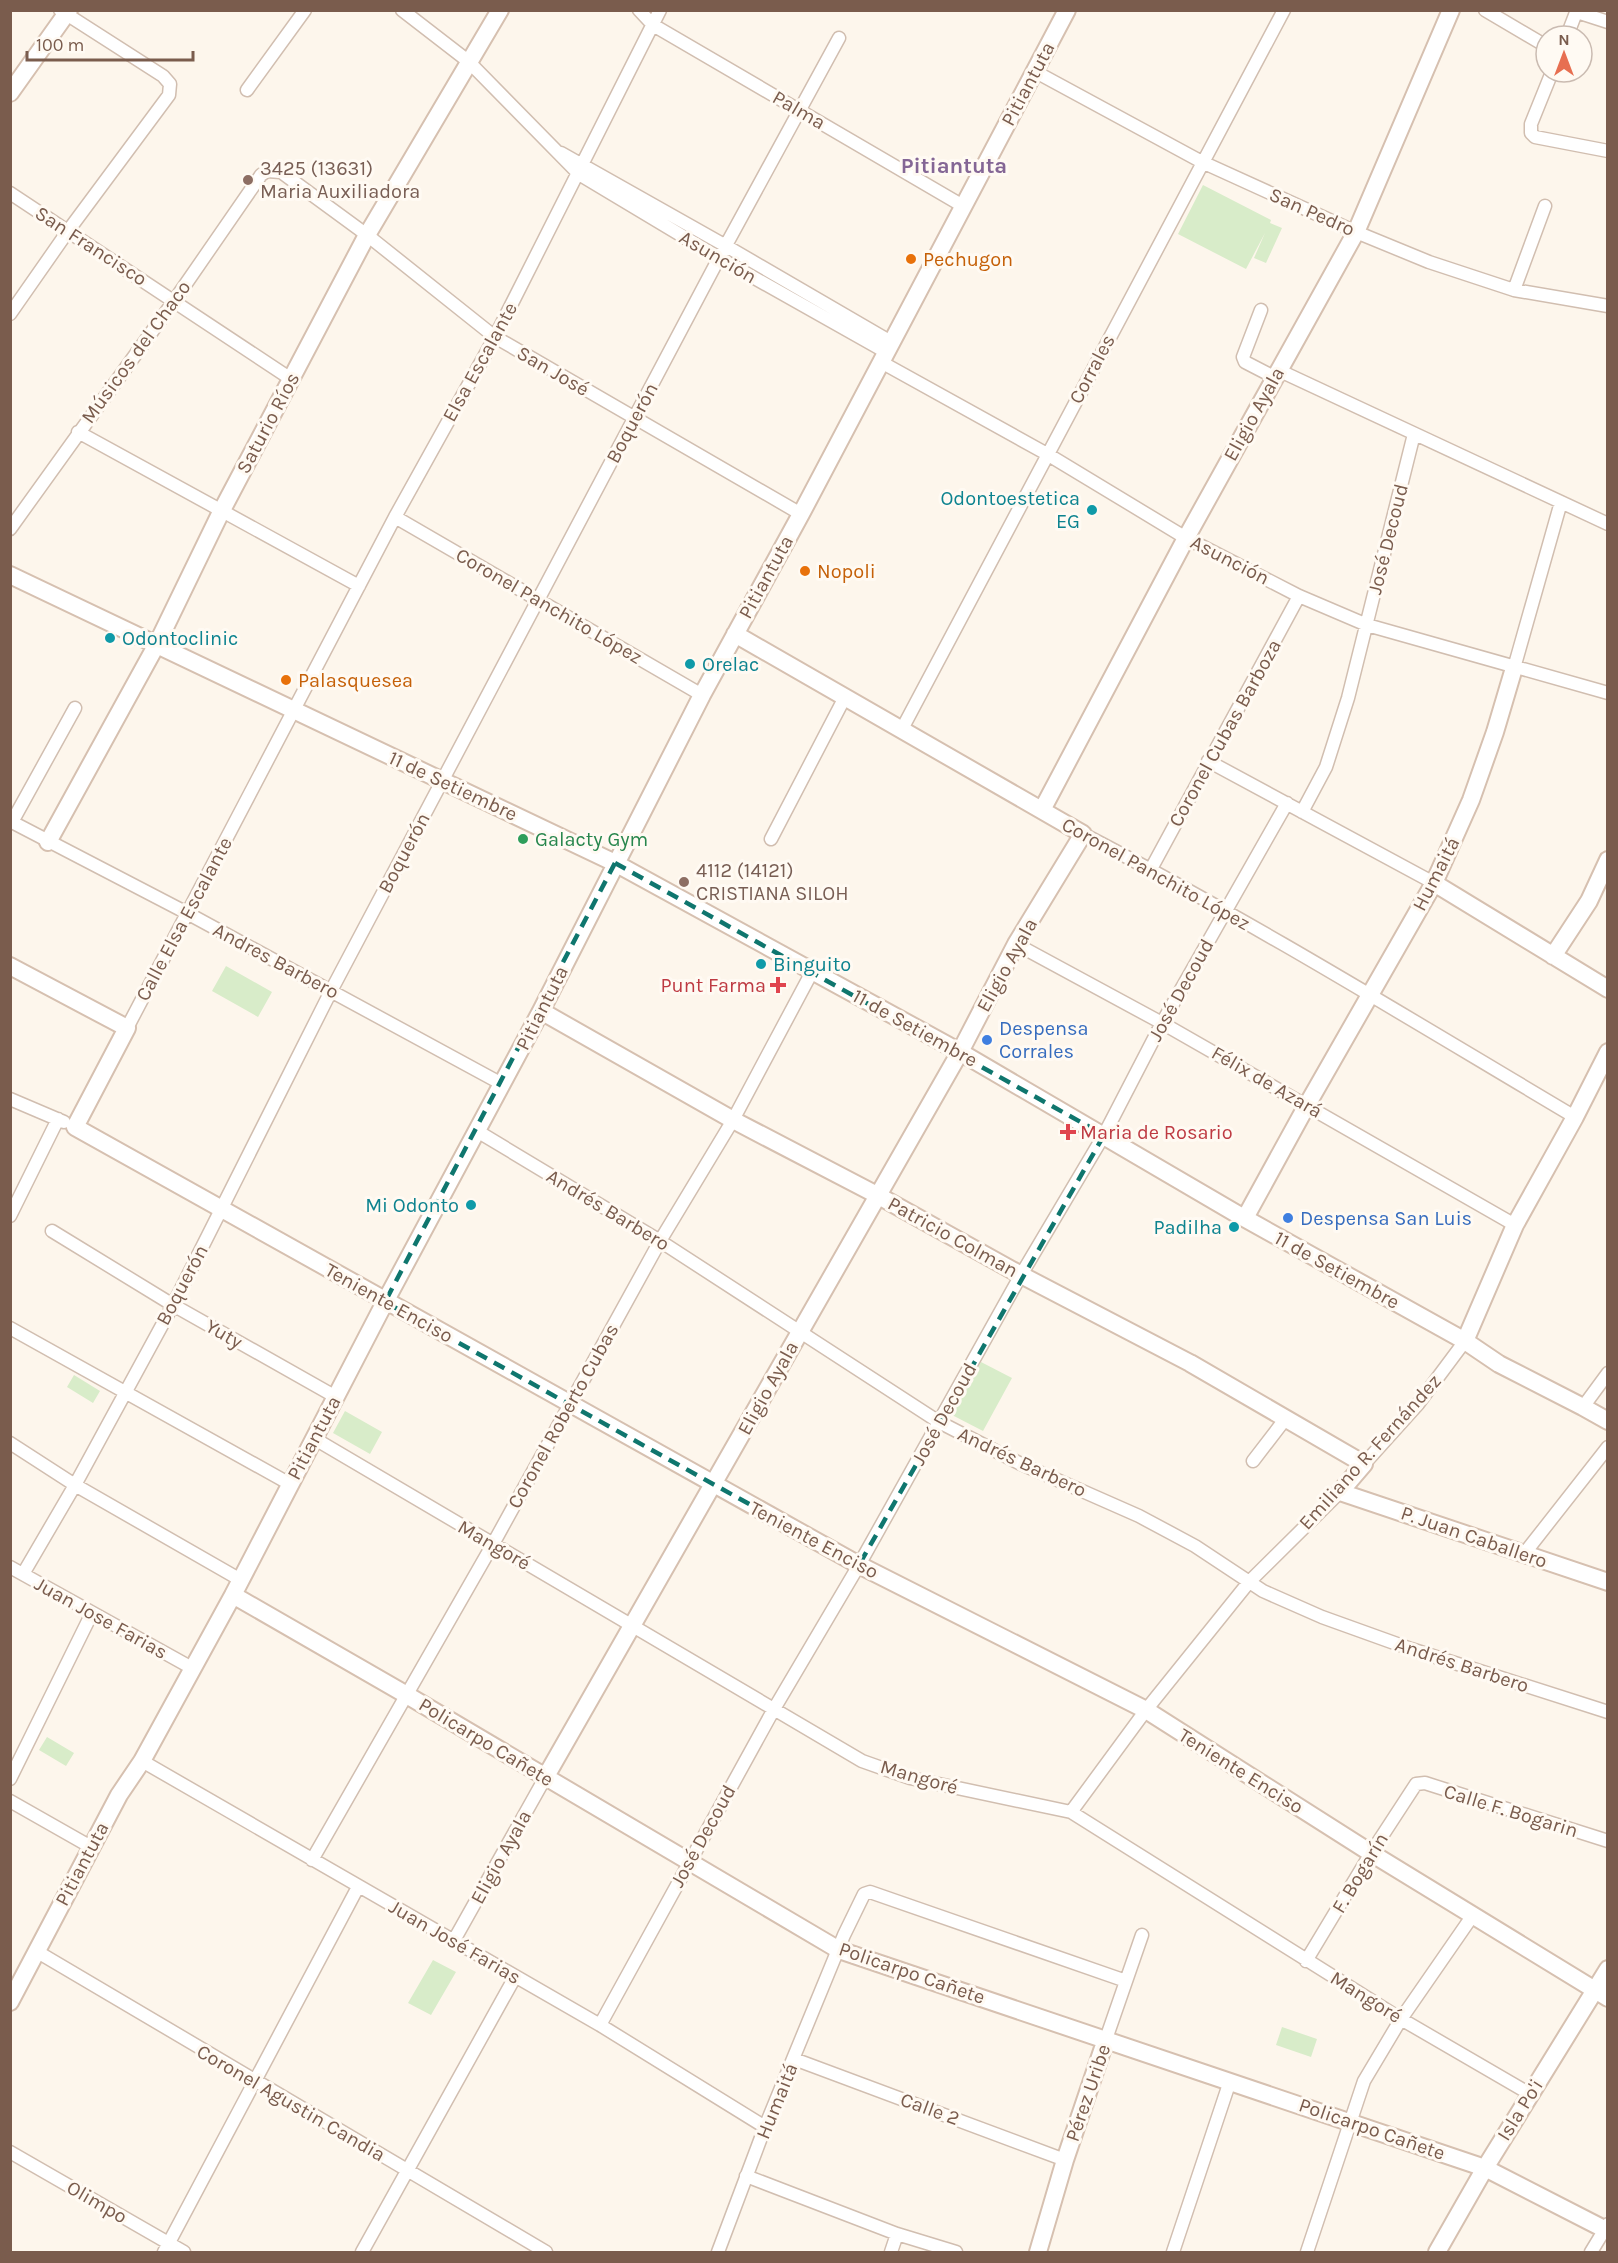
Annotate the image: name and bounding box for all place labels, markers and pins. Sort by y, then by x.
place label: 3425 (13631) Maria Auxiliadora [260,157,420,203]
marker: 3425 (13631) Maria Auxiliadora [241,173,255,187]
place label: Pechugon [923,248,1013,271]
marker: Pechugon [904,252,918,266]
place label: Odontoestetica EG [940,487,1080,533]
marker: Odontoestetica EG [1085,503,1099,517]
place label: Nopoli [817,560,876,583]
marker: Nopoli [798,564,812,578]
place label: Odontoclinic [122,627,238,650]
marker: Odontoclinic [103,631,117,645]
place label: Orelac [702,653,759,676]
marker: Orelac [683,657,697,671]
place label: Palasquesea [298,669,413,692]
marker: Palasquesea [279,673,293,687]
place label: Galacty Gym [535,828,648,851]
marker: Galacty Gym [516,832,530,846]
place label: 4112 (14121) CRISTIANA SILOH [696,859,849,905]
marker: 4112 (14121) CRISTIANA SILOH [677,875,691,889]
place label: Binguito [773,953,851,976]
marker: Binguito [754,957,768,971]
place label: Punt Farma [661,974,766,997]
marker: Punt Farma [771,978,785,992]
place label: Despensa Corrales [999,1017,1089,1063]
marker: Despensa Corrales [980,1033,994,1047]
place label: Maria de Rosario [1080,1121,1233,1144]
marker: Maria de Rosario [1061,1125,1075,1139]
place label: Mi Odonto [365,1194,459,1217]
marker: Mi Odonto [464,1198,478,1212]
place label: Despensa San Luis [1300,1207,1472,1230]
marker: Despensa San Luis [1281,1211,1295,1225]
place label: Padilha [1153,1216,1222,1239]
marker: Padilha [1227,1220,1241,1234]

